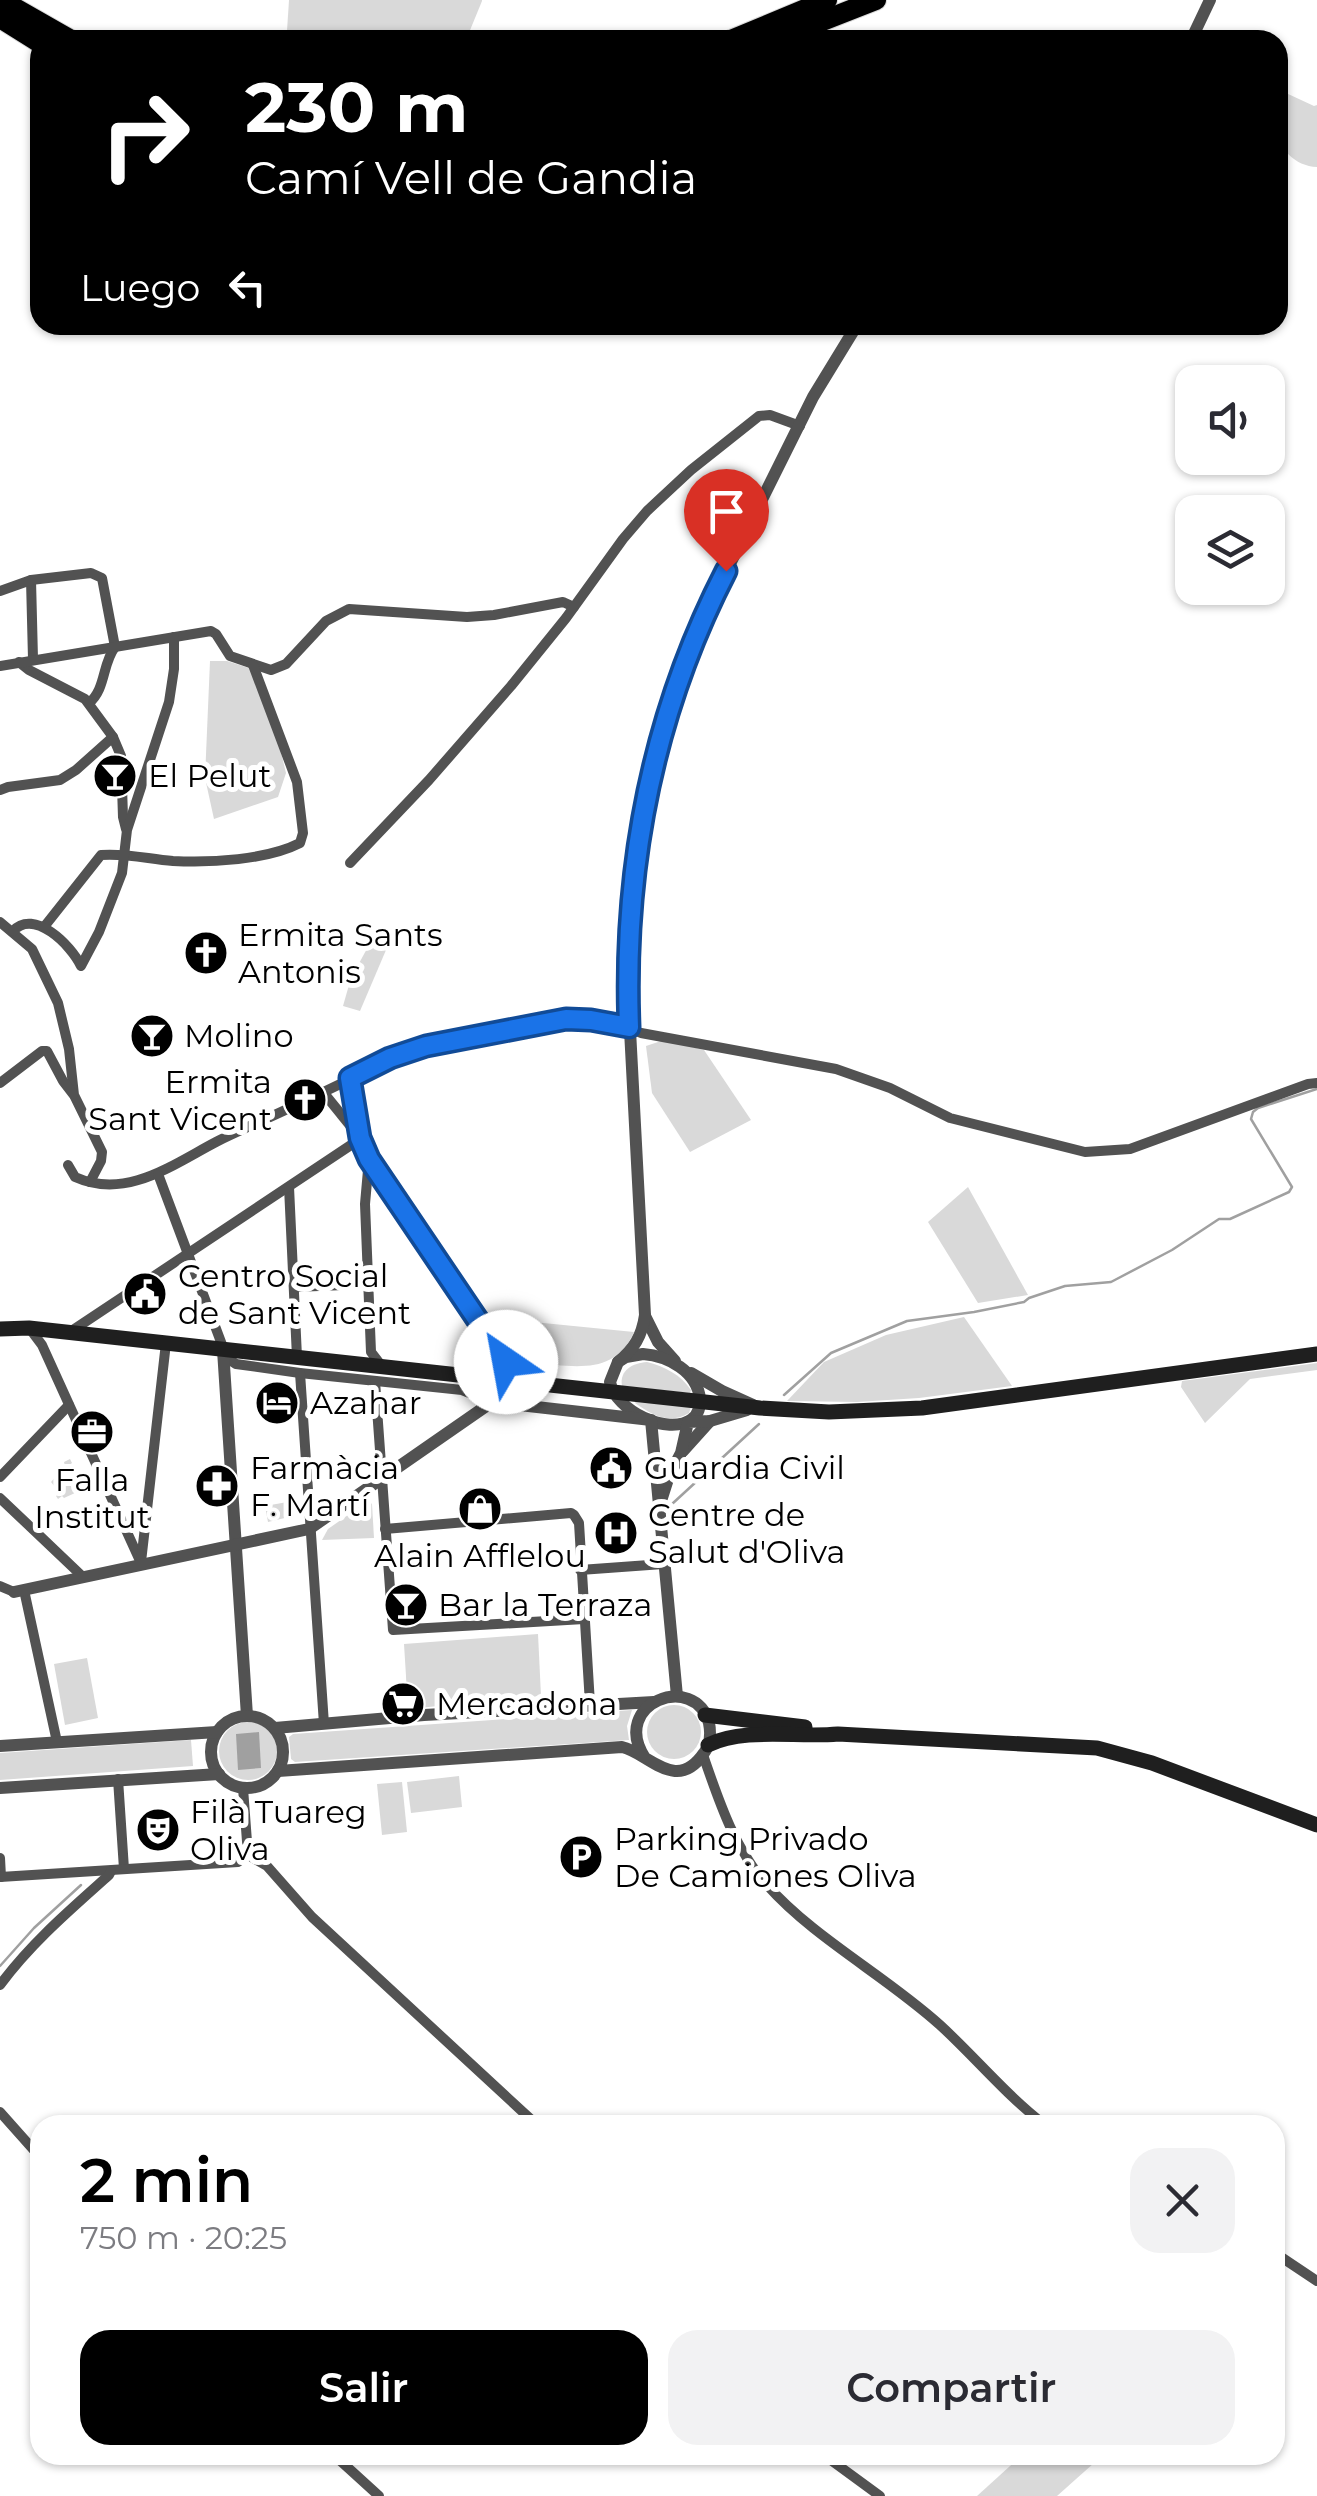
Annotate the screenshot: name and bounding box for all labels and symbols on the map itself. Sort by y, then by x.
pin [684,469,769,572]
bar icon: El Pelut [92,753,138,799]
place label: El Pelut [148,756,271,795]
place label: Ermita Sants Antonis [238,915,443,991]
church icon: Ermita Sants Antonis [183,930,229,976]
bar icon: Molino [129,1013,175,1059]
place label: Molino [184,1016,294,1055]
place label: Ermita Sant Vicent [88,1062,272,1138]
church icon: Ermita Sant Vicent [282,1077,328,1123]
place label: Centro Social de Sant Vicent [178,1256,411,1332]
public building icon: Centro Social de Sant Vicent [122,1271,168,1317]
position arrow [454,1310,558,1414]
hotel icon: Azahar [254,1380,300,1426]
place label: Azahar [310,1383,422,1422]
office icon: Falla Institut [69,1409,115,1455]
public building icon: Guardia Civil [588,1445,634,1491]
place label: Farmàcia F. Martí [250,1448,399,1524]
place label: Guardia Civil [644,1448,845,1487]
place label: Falla Institut [34,1460,150,1536]
pharmacy icon: Farmàcia F. Martí [194,1463,240,1509]
shop icon: Alain Afflelou [457,1486,503,1532]
place label: Centre de Salut d'Oliva [648,1495,845,1571]
hospital icon: Centre de Salut d'Oliva [593,1510,639,1556]
place label: Alain Afflelou [374,1536,586,1575]
bar icon: Bar la Terraza [383,1582,429,1628]
place label: Bar la Terraza [438,1585,652,1624]
supermarket icon: Mercadona [380,1681,426,1727]
place label: Mercadona [436,1684,617,1723]
place label: Filà Tuareg Oliva [190,1792,367,1868]
theatre icon: Filà Tuareg Oliva [135,1807,181,1853]
place label: Parking Privado De Camiones Oliva [614,1819,917,1895]
parking icon: Parking Privado De Camiones Oliva [558,1834,604,1880]

